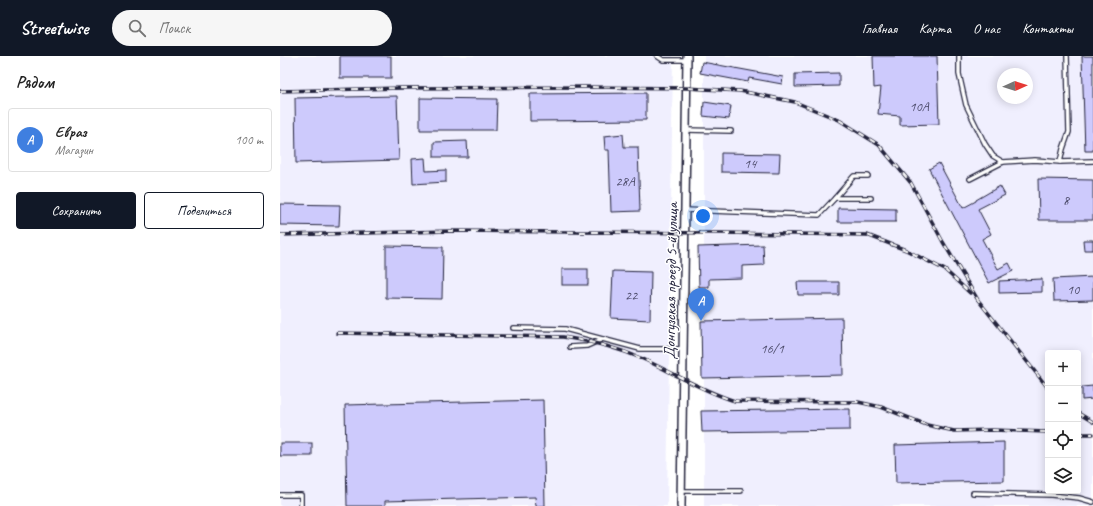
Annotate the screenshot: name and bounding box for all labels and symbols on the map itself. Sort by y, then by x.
north arrow [997,68,1033,104]
house number: 10А [909,98,930,115]
house number: 14 [744,155,758,172]
house number: 28А [615,173,636,190]
house number: 8 [1063,192,1071,209]
street label: Донгузская проезд 5-й улица [660,201,682,359]
your location [693,206,713,226]
house number: 10 [1067,281,1081,298]
house number: 22 [625,287,639,304]
pin: A [688,288,714,321]
house number: 16/1 [760,340,784,357]

